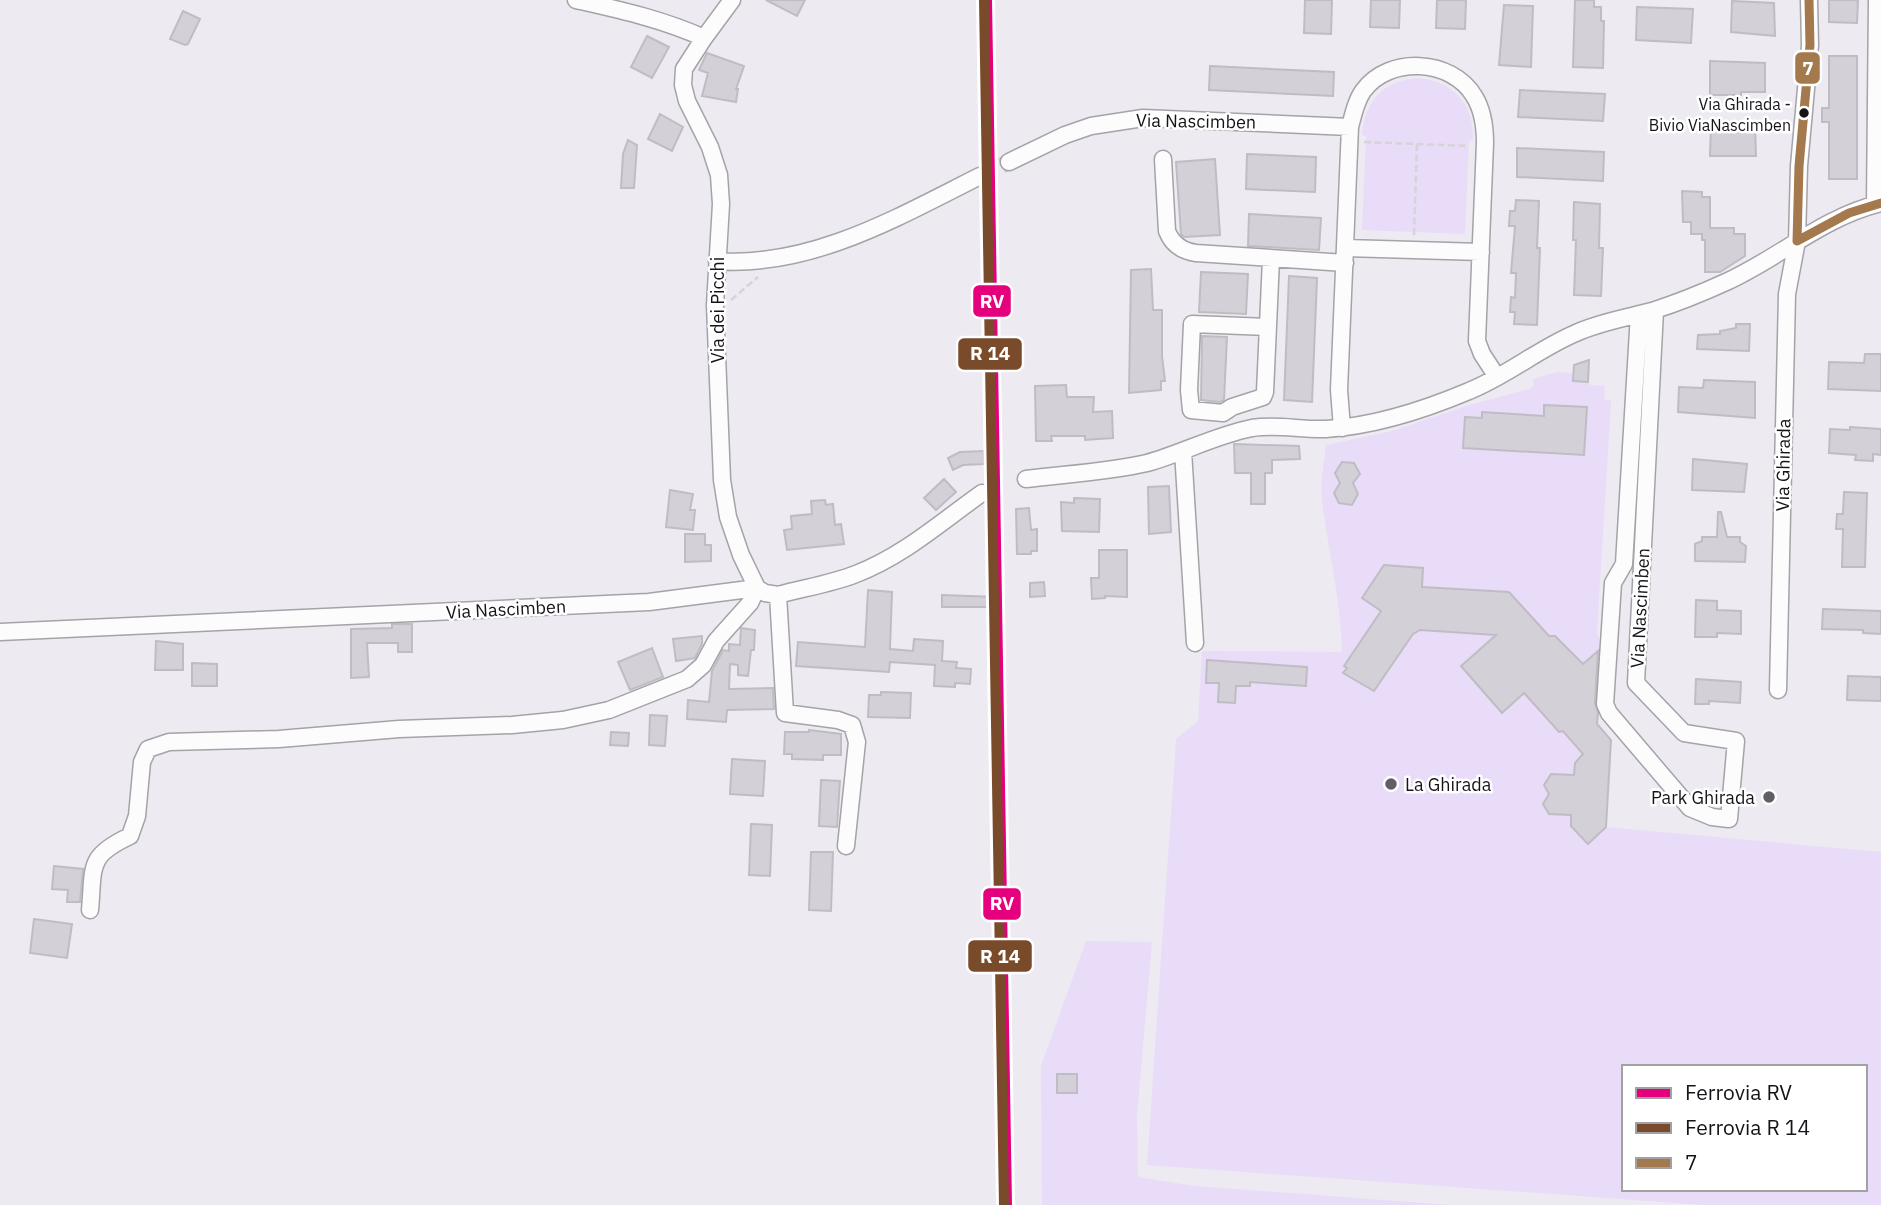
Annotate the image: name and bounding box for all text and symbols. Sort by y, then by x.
line badge: 7 [1794,51,1821,85]
text: 7 [1802,56,1814,80]
place label: Via Ghirada - Bivio ViaNascimben [1649,94,1791,135]
marker: Via Ghirada - Bivio ViaNascimben [1797,106,1811,120]
street label: Via Nascimben [1136,108,1256,134]
street label: Via dei Picchi [706,257,729,363]
line badge: RV [972,284,1012,318]
text: RV [980,289,1005,313]
line badge: R 14 [957,337,1023,371]
text: R 14 [970,341,1010,365]
street label: Via Ghirada [1771,418,1795,512]
street label: Via Nascimben [1625,547,1655,669]
street label: Via Nascimben [445,594,567,624]
place label: La Ghirada [1405,773,1492,796]
marker: La Ghirada [1383,776,1399,792]
place label: Park Ghirada [1651,786,1755,809]
marker: Park Ghirada [1761,789,1777,805]
line badge: RV [982,887,1022,921]
text: RV [990,891,1015,915]
line badge: R 14 [967,939,1033,973]
text: R 14 [980,944,1020,968]
legend [1622,1065,1867,1191]
text: Ferrovia RV [1685,1078,1792,1106]
text: Ferrovia R 14 [1685,1113,1810,1141]
text: 7 [1685,1148,1698,1176]

